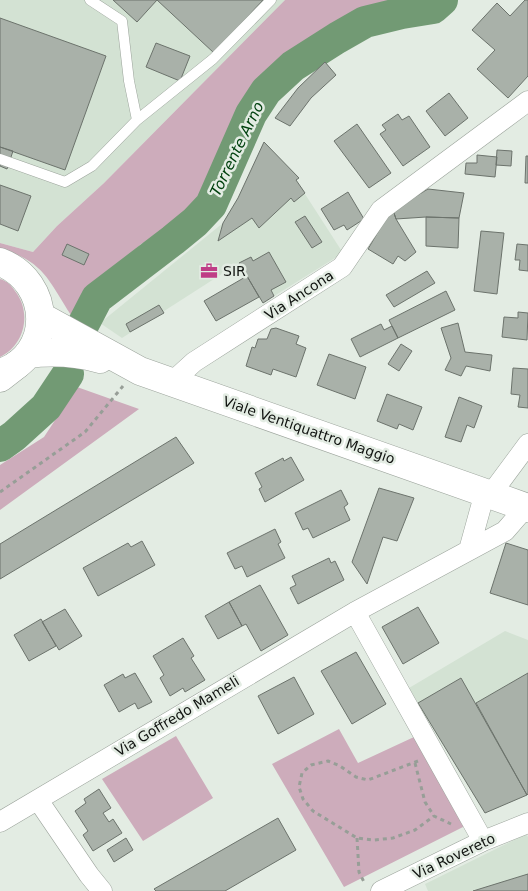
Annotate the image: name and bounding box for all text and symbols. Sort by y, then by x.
water label: Torrente Arno [206,99,268,199]
office icon: SIR [199,261,219,281]
place label: SIR [223,263,246,279]
street label: Via Ancona [262,267,336,323]
street label: Viale Ventiquattro Maggio [221,393,397,467]
street label: Via Goffredo Mameli [112,673,242,759]
street label: Via Rovereto [410,830,498,882]

